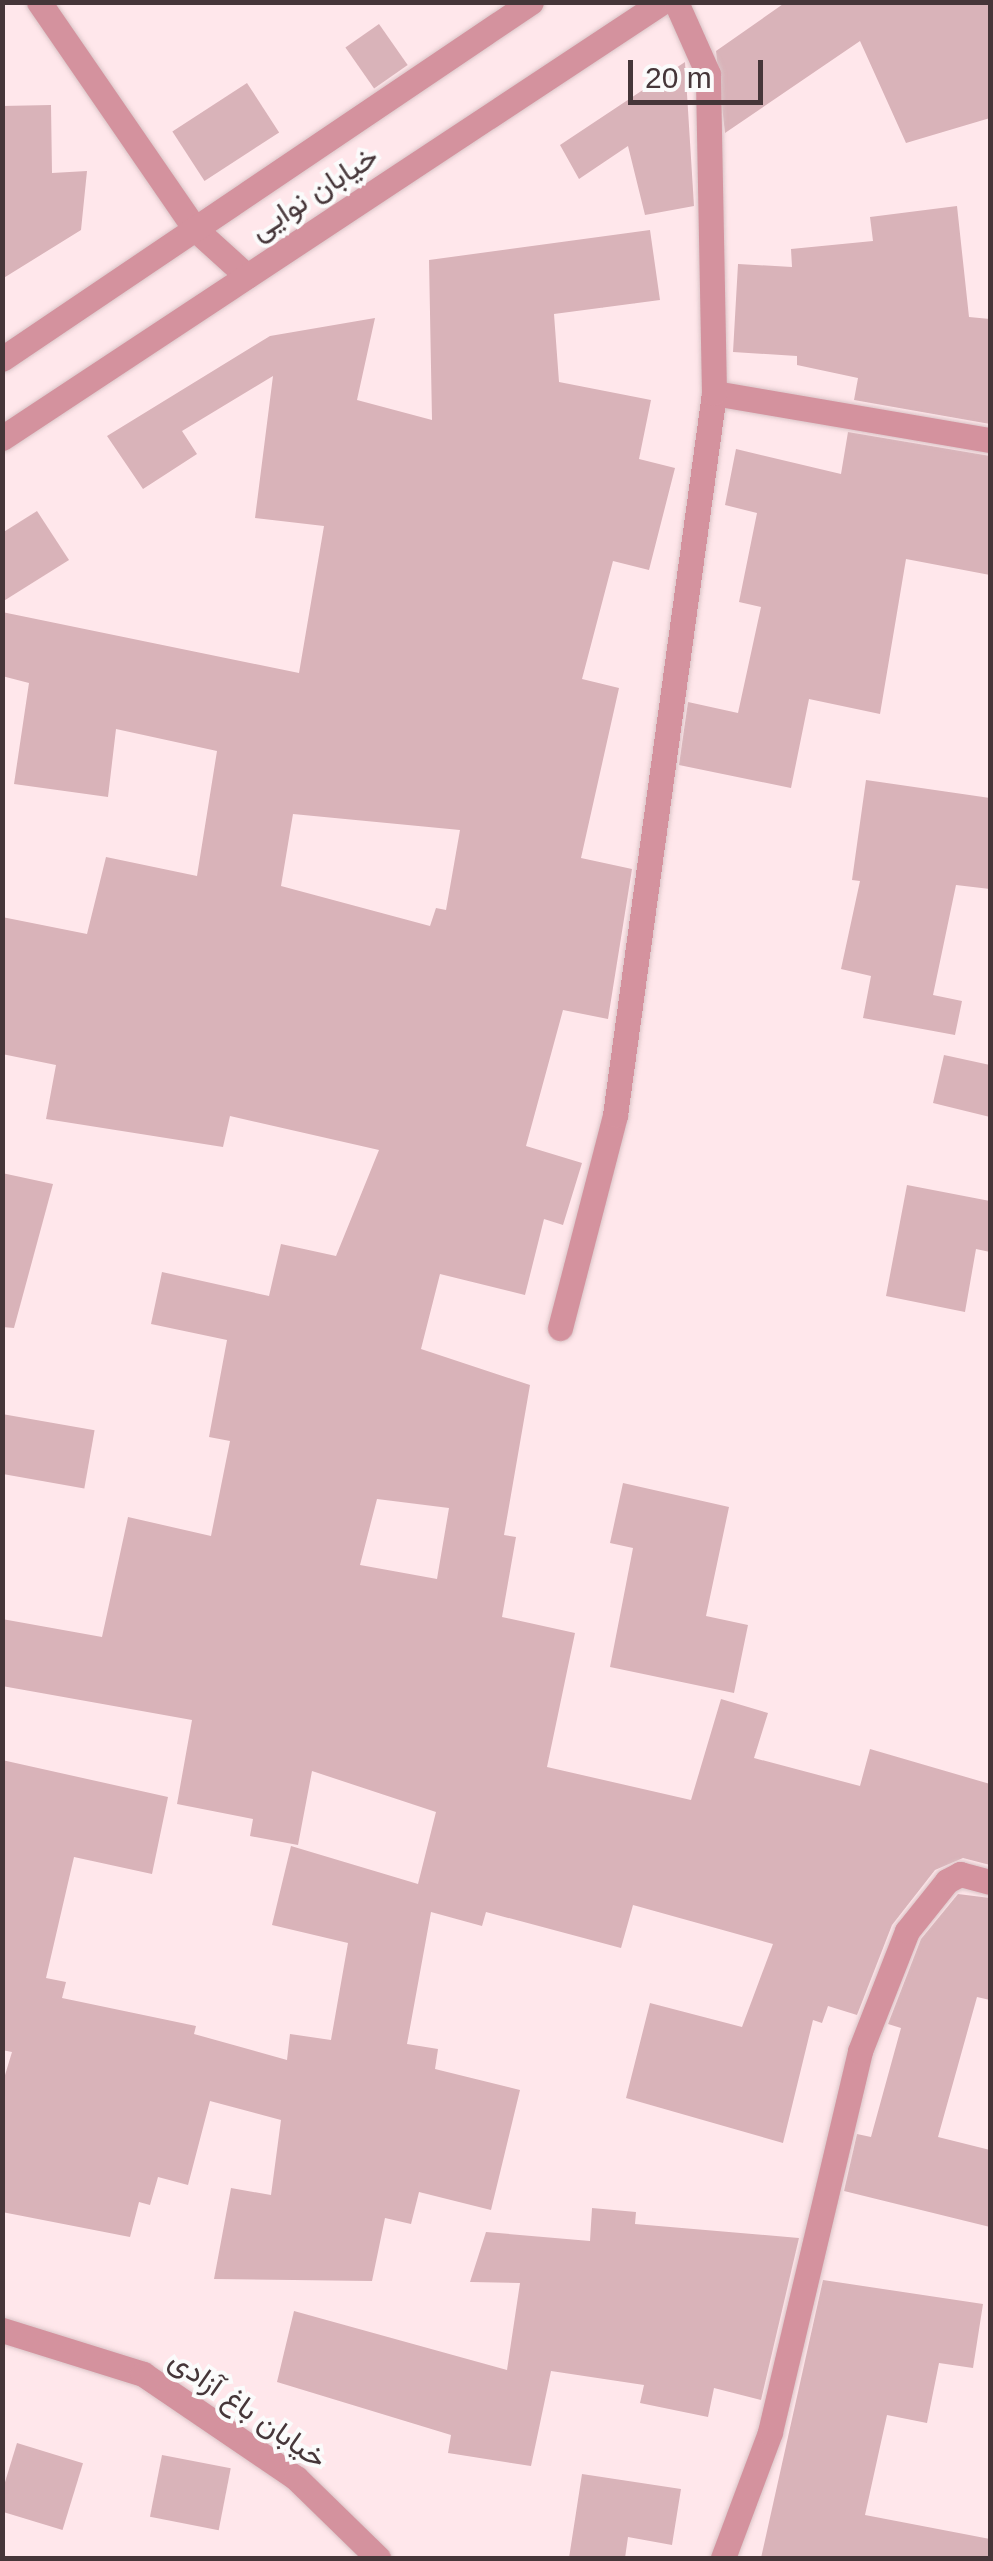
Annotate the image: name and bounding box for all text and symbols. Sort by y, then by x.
scale bar [633,40,768,102]
text: 20 m [645,61,712,94]
street label: خیابان نوایی [243,138,385,248]
street label: خیابان باغ آزادی [162,2341,334,2477]

